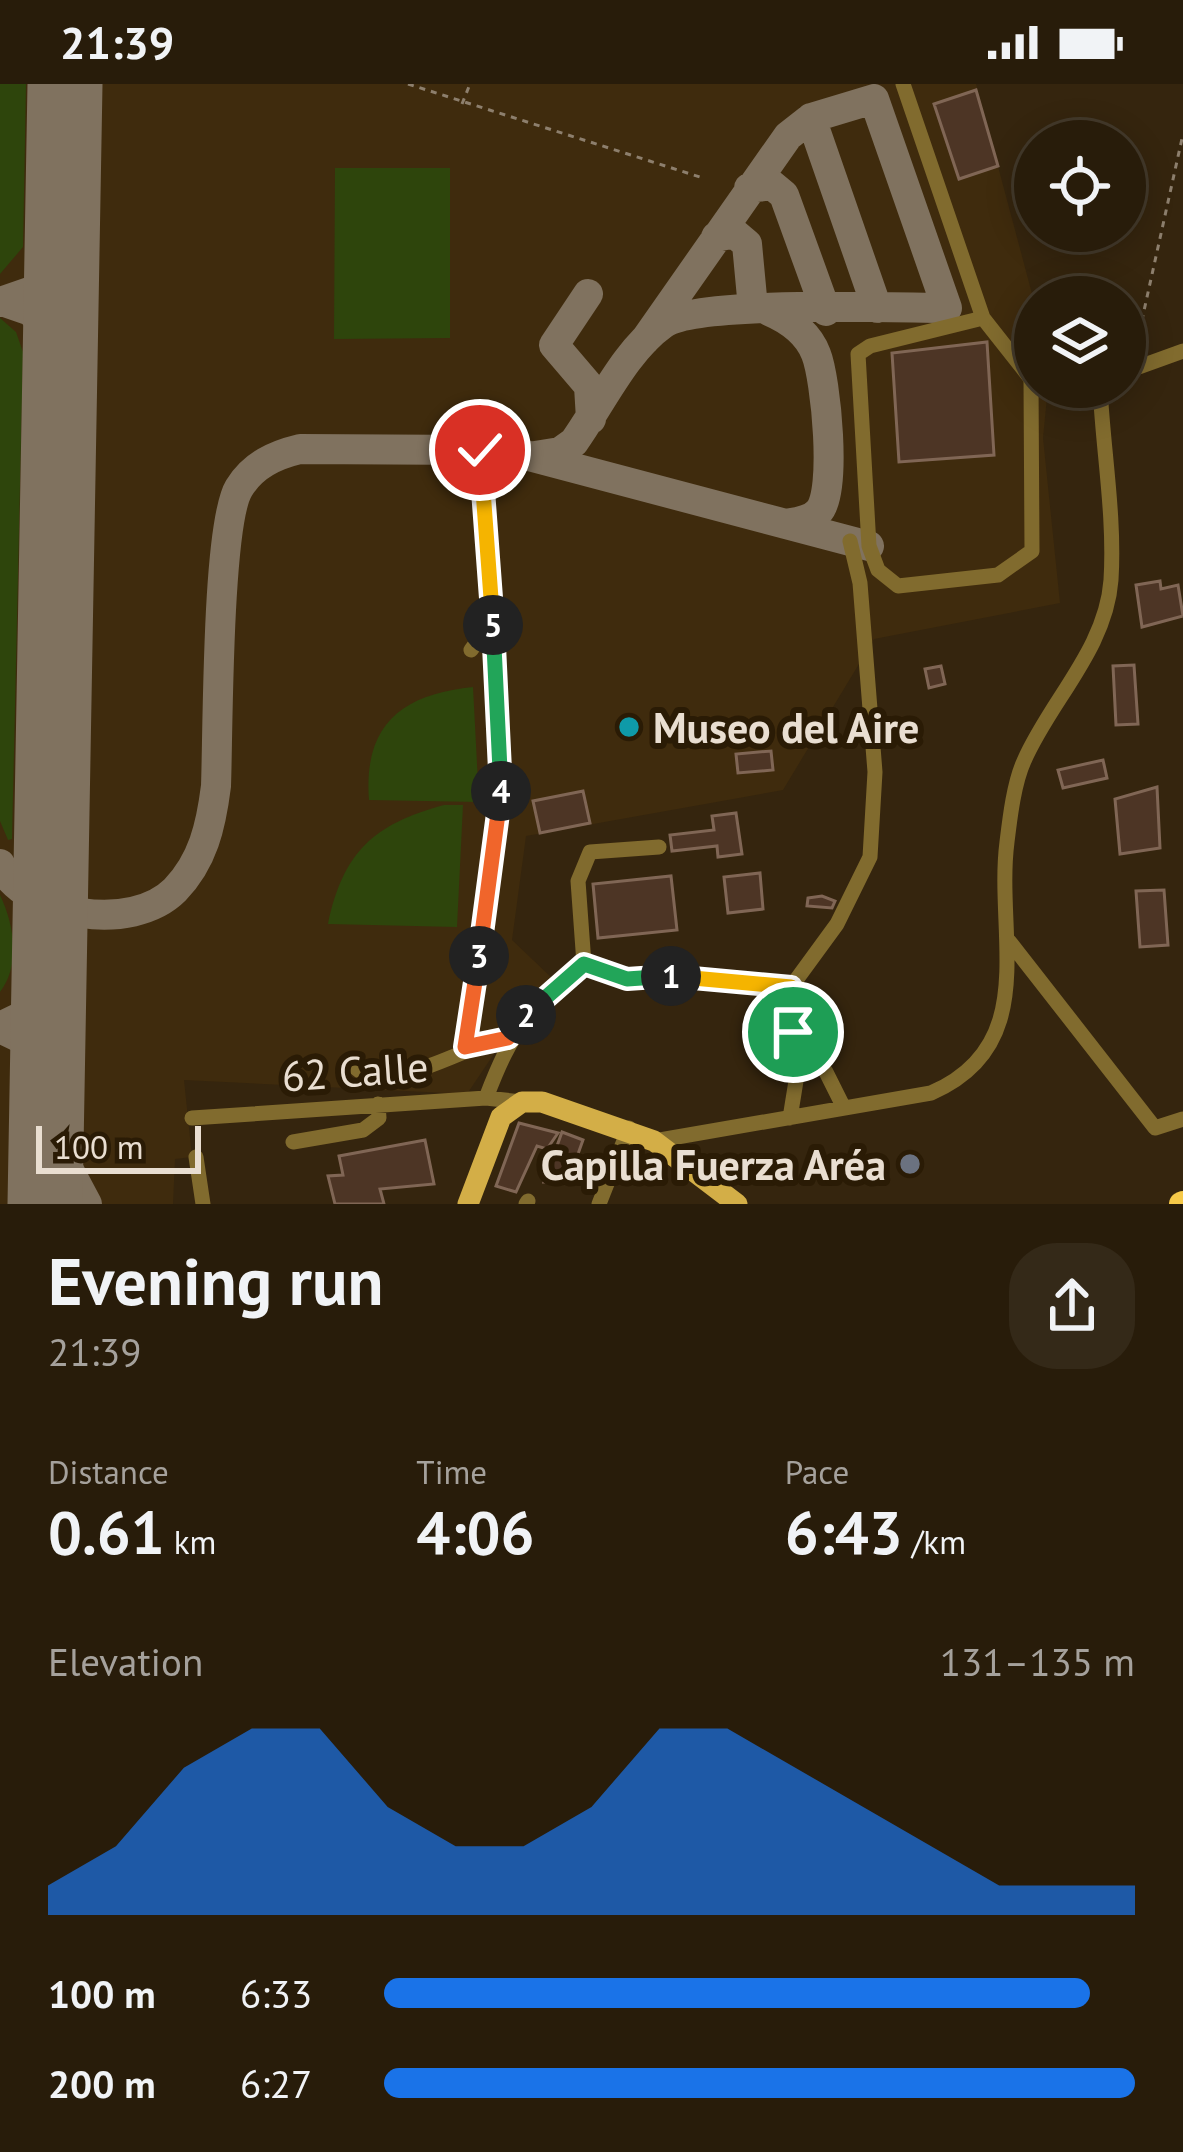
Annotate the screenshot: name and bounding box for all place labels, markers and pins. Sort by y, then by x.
pin [429,399,531,501]
pin: 5 [463,595,523,655]
place label: Museo del Aire [653,700,919,755]
marker: Museo del Aire [616,714,642,740]
pin: 4 [471,761,531,821]
pin: 3 [449,926,509,986]
pin: 1 [641,946,701,1006]
pin [742,981,844,1083]
pin: 2 [496,985,556,1045]
place label: Capilla Fuerza Aréa [541,1137,886,1192]
marker: Capilla Fuerza Aréa [897,1151,923,1177]

